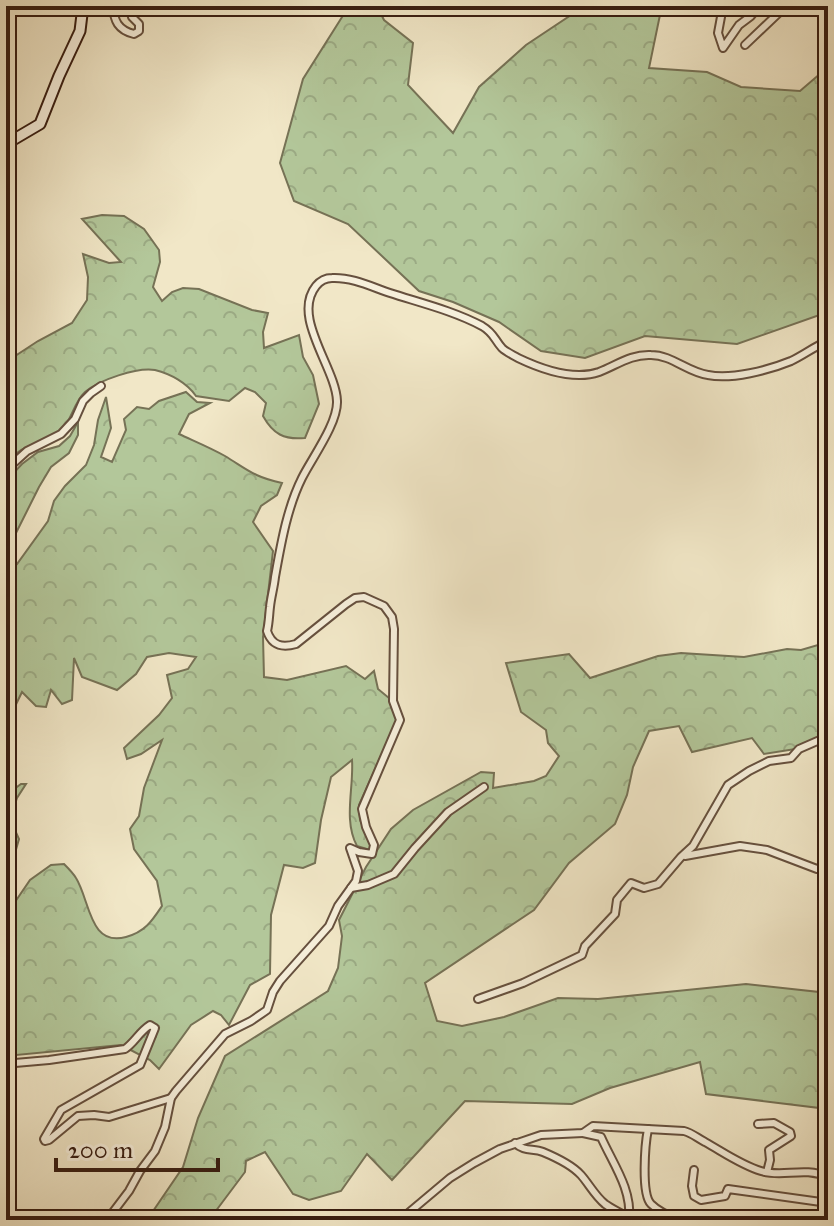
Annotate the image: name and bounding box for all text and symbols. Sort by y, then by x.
scale bar [56,1122,218,1172]
text: 200 m [68,1135,133,1165]

